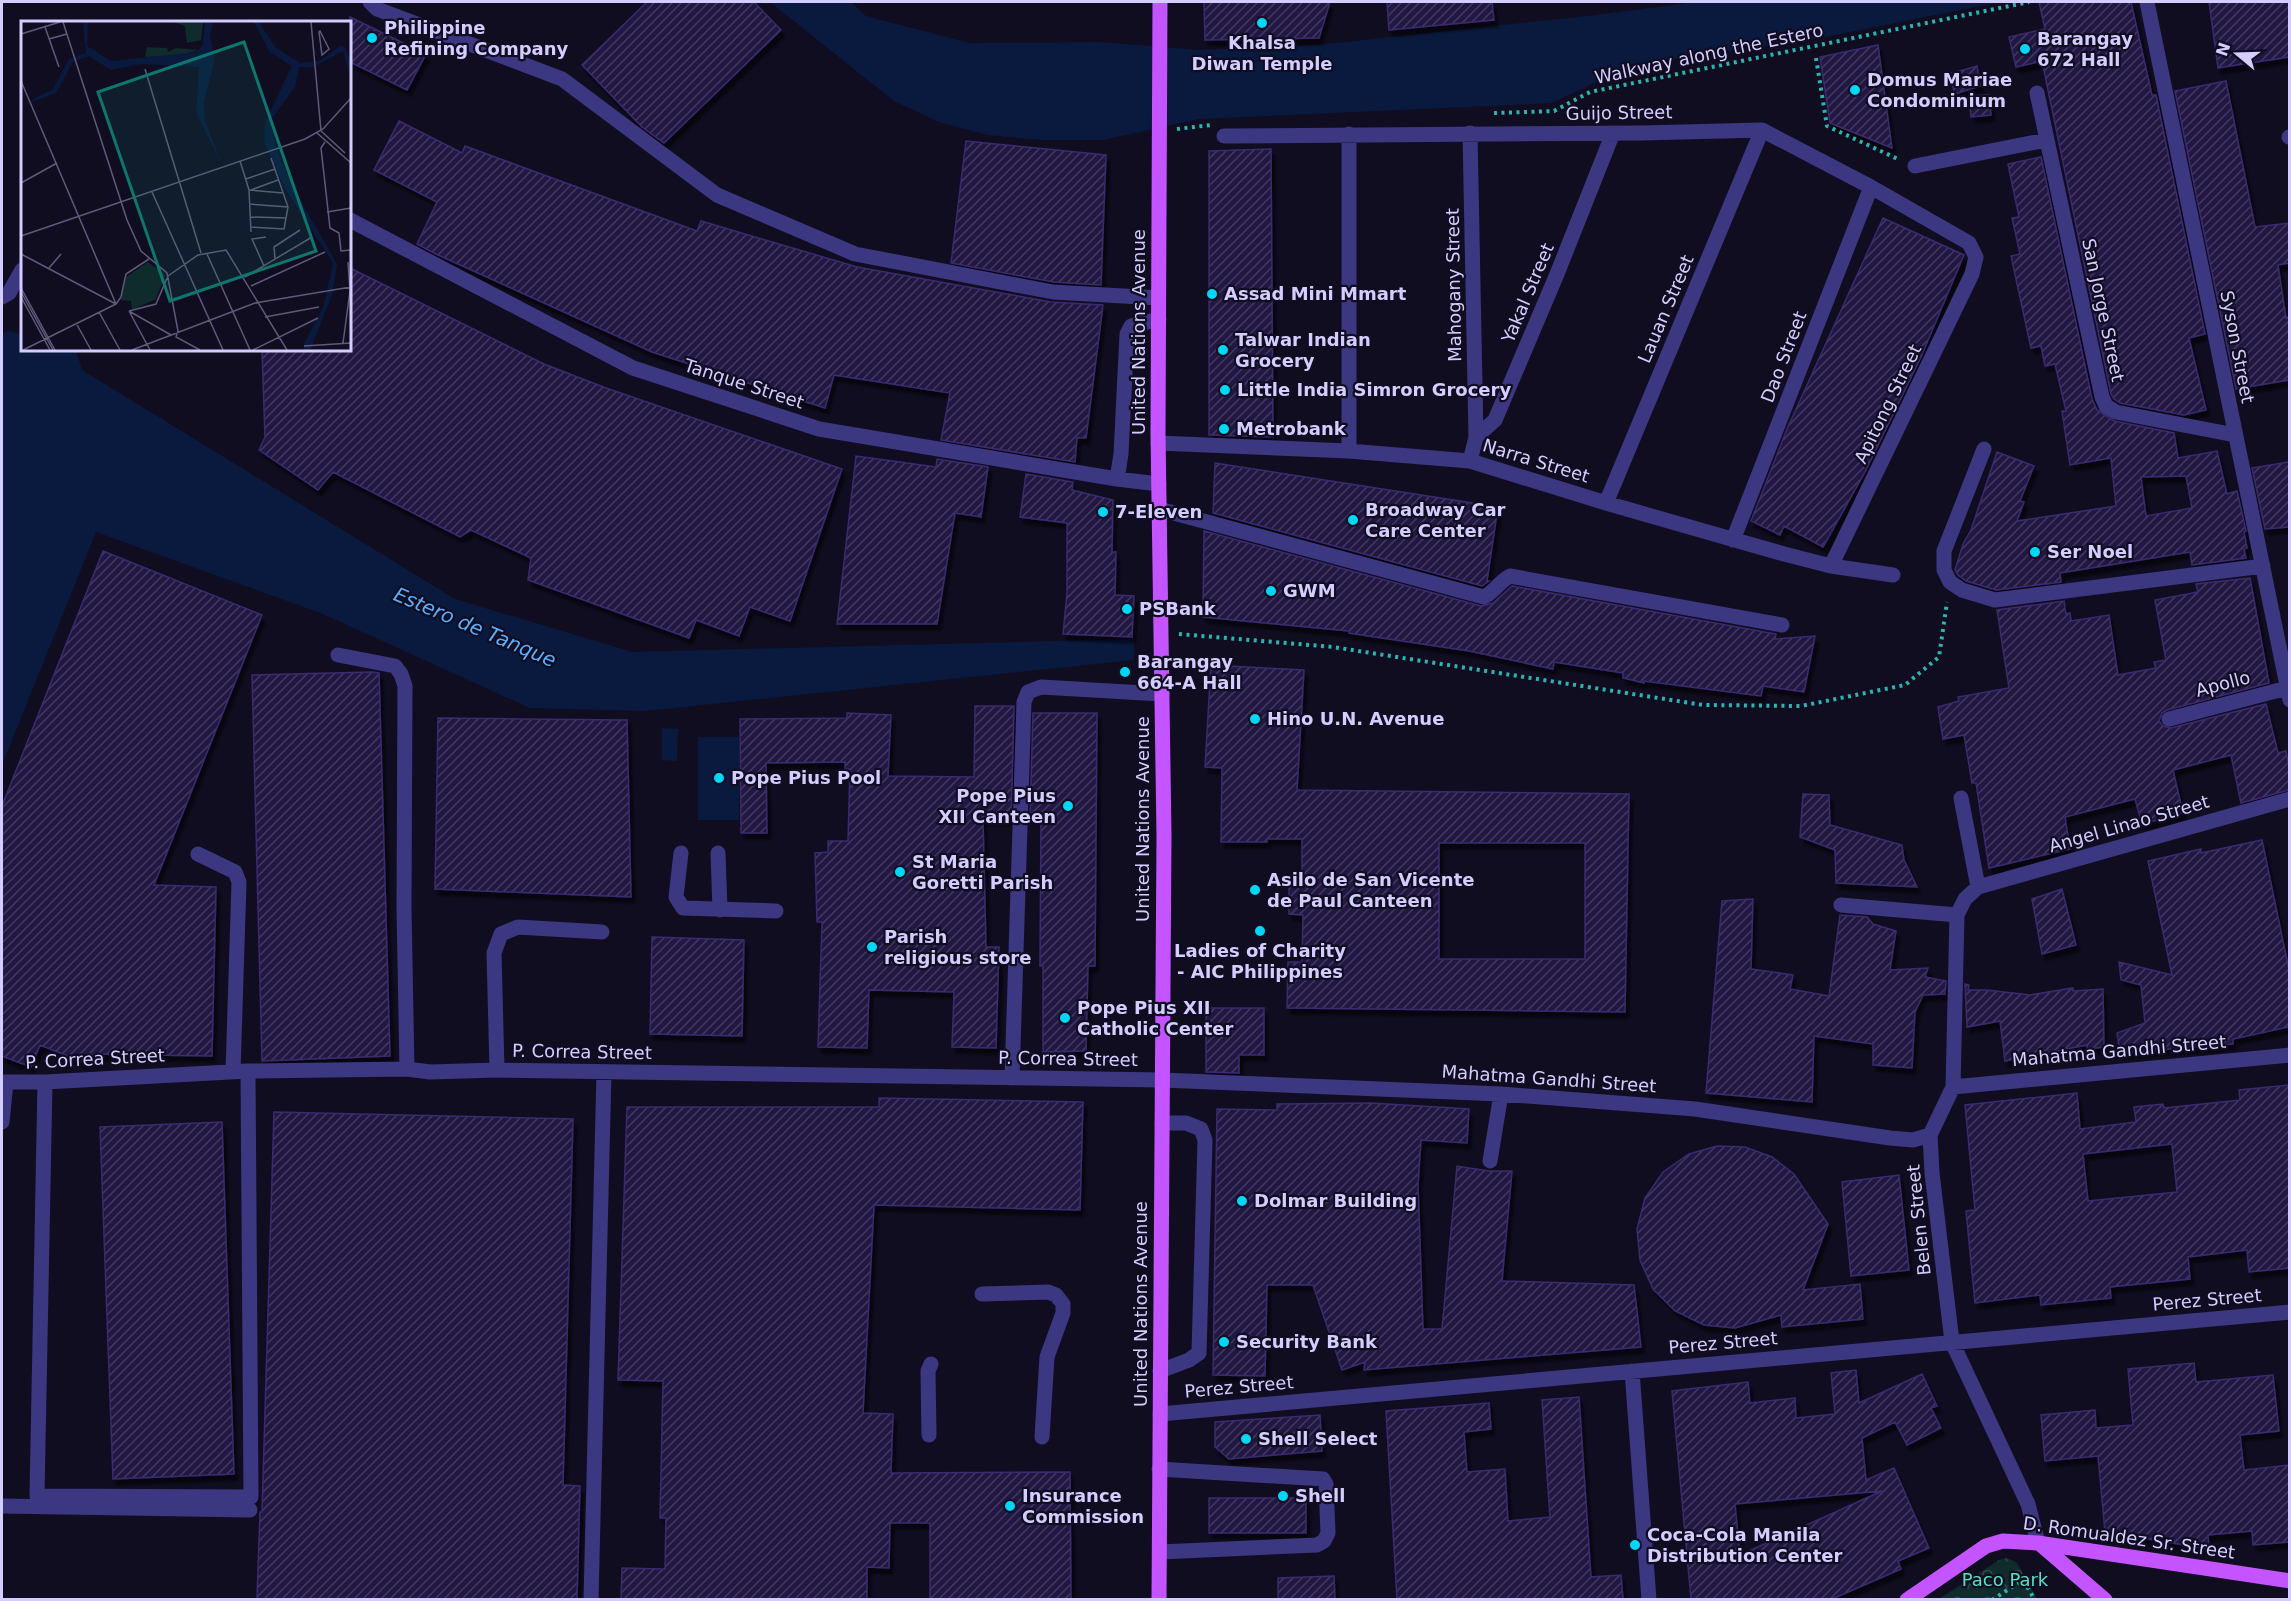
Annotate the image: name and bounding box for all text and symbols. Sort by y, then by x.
marker: Khalsa Diwan Temple [1255,16,1269,30]
place label: Philippine Refining Company [384,17,569,59]
street label: Walkway along the Estero [1593,19,1825,88]
inset map [21,21,351,351]
north arrow [2207,24,2267,84]
place label: Barangay 672 Hall [2037,28,2133,70]
marker: Philippine Refining Company [365,31,379,45]
place label: Khalsa Diwan Temple [1191,32,1333,74]
text: N [2212,40,2234,59]
marker: Barangay 672 Hall [2018,42,2032,56]
place label: Domus Mariae Condominium [1867,69,2012,111]
marker: Domus Mariae Condominium [1848,83,1862,97]
street label: Guijo Street [1565,101,1673,124]
street label: Mahogany Street [1442,208,1465,362]
street label: United Nations Avenue [1128,229,1149,435]
street label: San Jorge Street [2078,236,2129,383]
street label: Yakal Street [1497,240,1558,347]
street label: Lauan Street [1633,252,1698,366]
place label: Assad Mini Mmart [1224,283,1407,304]
marker: Assad Mini Mmart [1205,287,1219,301]
street label: Syson Street [2216,289,2259,405]
street label: Dao Street [1756,308,1811,406]
place label: Talwar Indian Grocery [1235,329,1371,371]
street label: Apitong Street [1850,341,1925,467]
marker: Talwar Indian Grocery [1216,343,1230,357]
street label: Tanque Street [681,354,807,413]
place label: Little India Simron Grocery [1237,379,1511,400]
marker: Little India Simron Grocery [1218,383,1232,397]
place label: Metrobank [1236,418,1347,439]
marker: Metrobank [1217,422,1231,436]
street label: Narra Street [1480,434,1592,487]
place label: Broadway Car Care Center [1365,499,1506,541]
place label: 7-Eleven [1115,501,1202,522]
marker: 7-Eleven [1096,505,1110,519]
marker: Broadway Car Care Center [1346,513,1360,527]
place label: Ser Noel [2047,541,2133,562]
marker: Ser Noel [2028,545,2042,559]
place label: GWM [1283,580,1336,601]
water label: Estero de Tanque [390,582,560,672]
marker: GWM [1264,584,1278,598]
place label: PSBank [1139,598,1217,619]
marker: PSBank [1120,602,1134,616]
place label: Barangay 664-A Hall [1137,651,1242,693]
marker: Barangay 664-A Hall [1118,665,1132,679]
street label: Apollo [2193,666,2253,701]
place label: Hino U.N. Avenue [1267,708,1444,729]
marker: Hino U.N. Avenue [1248,712,1262,726]
street label: United Nations Avenue [1132,716,1153,922]
place label: Pope Pius Pool [731,767,881,788]
marker: Pope Pius Pool [712,771,726,785]
place label: Pope Pius XII Canteen [938,785,1056,827]
street label: Angel Linao Street [2046,791,2211,856]
marker: Pope Pius XII Canteen [1061,799,1075,813]
place label: St Maria Goretti Parish [912,851,1053,893]
marker: St Maria Goretti Parish [893,865,907,879]
place label: Asilo de San Vicente de Paul Canteen [1267,869,1474,911]
marker: Asilo de San Vicente de Paul Canteen [1248,883,1262,897]
marker: Ladies of Charity - AIC Philippines [1253,924,1267,938]
place label: Parish religious store [884,926,1031,968]
marker: Parish religious store [865,940,879,954]
place label: Ladies of Charity - AIC Philippines [1174,940,1346,982]
place label: Pope Pius XII Catholic Center [1077,997,1233,1039]
marker: Pope Pius XII Catholic Center [1058,1011,1072,1025]
street label: Mahatma Gandhi Street [2011,1031,2227,1070]
street label: P. Correa Street [512,1040,652,1063]
street label: P. Correa Street [25,1044,165,1073]
street label: P. Correa Street [998,1047,1138,1070]
street label: Mahatma Gandhi Street [1441,1061,1657,1096]
street label: Belen Street [1902,1164,1935,1277]
place label: Dolmar Building [1254,1190,1417,1211]
marker: Dolmar Building [1235,1194,1249,1208]
street label: United Nations Avenue [1130,1201,1151,1407]
street label: Perez Street [2152,1284,2262,1315]
street label: Perez Street [1668,1327,1778,1358]
place label: Security Bank [1236,1331,1378,1352]
marker: Security Bank [1217,1335,1231,1349]
street label: Perez Street [1184,1371,1294,1402]
place label: Shell Select [1258,1428,1378,1449]
marker: Shell Select [1239,1432,1253,1446]
place label: Insurance Commission [1022,1485,1144,1527]
place label: Shell [1295,1485,1345,1506]
marker: Shell [1276,1489,1290,1503]
marker: Insurance Commission [1003,1499,1017,1513]
street label: D. Romualdez Sr. Street [2022,1512,2236,1563]
place label: Coca-Cola Manila Distribution Center [1647,1524,1842,1566]
marker: Coca-Cola Manila Distribution Center [1628,1538,1642,1552]
park label: Paco Park [1962,1569,2049,1590]

